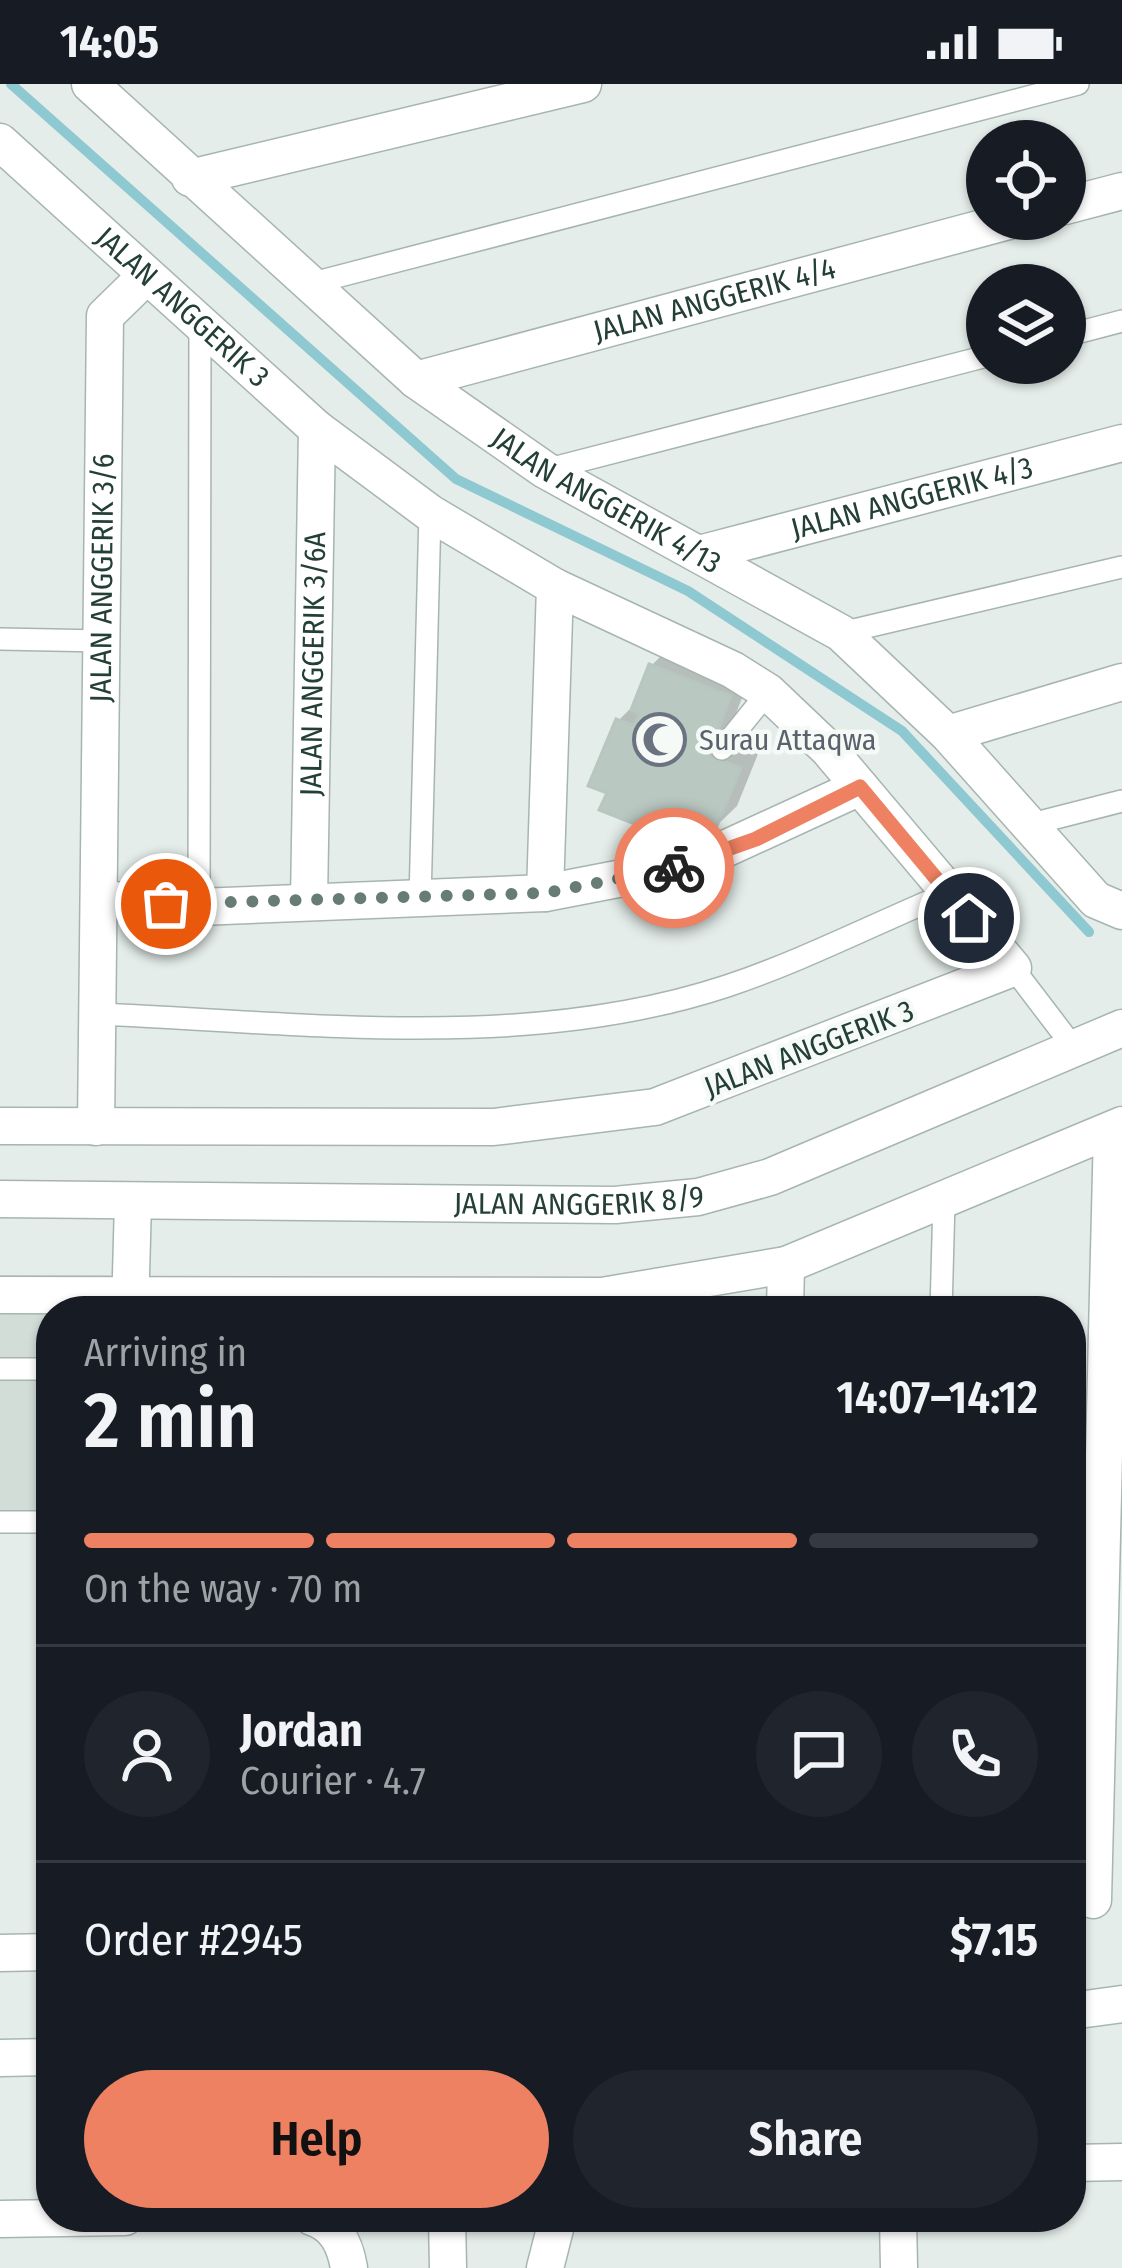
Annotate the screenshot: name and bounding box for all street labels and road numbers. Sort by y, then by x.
street label: JALAN ANGGERIK 3 [88,219,277,395]
street label: JALAN ANGGERIK 4/4 [590,250,839,350]
street label: JALAN ANGGERIK 4/13 [484,420,727,581]
street label: JALAN ANGGERIK 4/3 [787,449,1037,547]
street label: JALAN ANGGERIK 3/6 [83,453,121,703]
street label: JALAN ANGGERIK 3/6A [293,531,333,797]
street label: JALAN ANGGERIK 3 [699,993,919,1105]
street label: JALAN ANGGERIK 8/9 [454,1179,706,1223]

